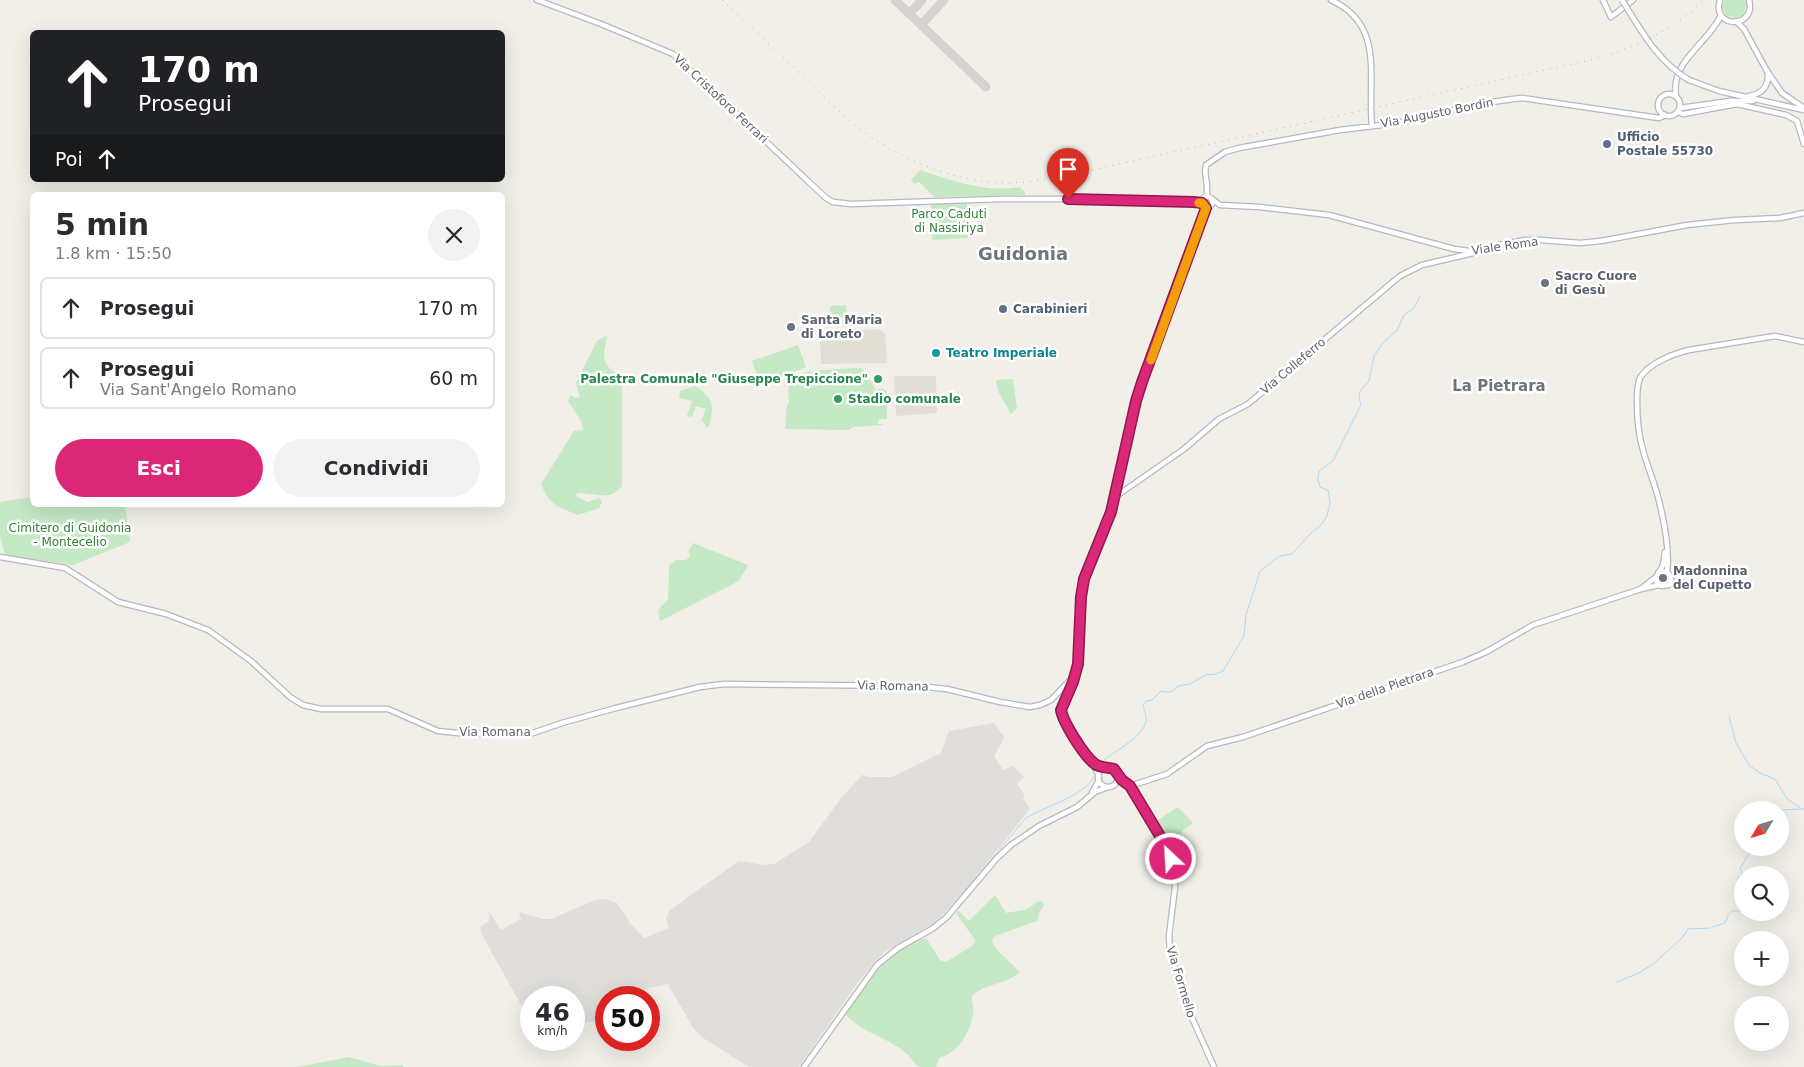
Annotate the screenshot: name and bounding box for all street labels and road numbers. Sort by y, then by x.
street label: Via Cristoforo Ferrari [671,52,771,146]
street label: Via Augusto Bordin [1379,95,1495,131]
street label: Viale Roma [1471,234,1539,258]
street label: Via Colleferro [1258,335,1328,397]
street label: Via della Pietrara [1334,665,1436,711]
street label: Via Romana [857,678,929,694]
street label: Via Romana [459,725,531,739]
street label: Via Formello [1163,945,1199,1019]

